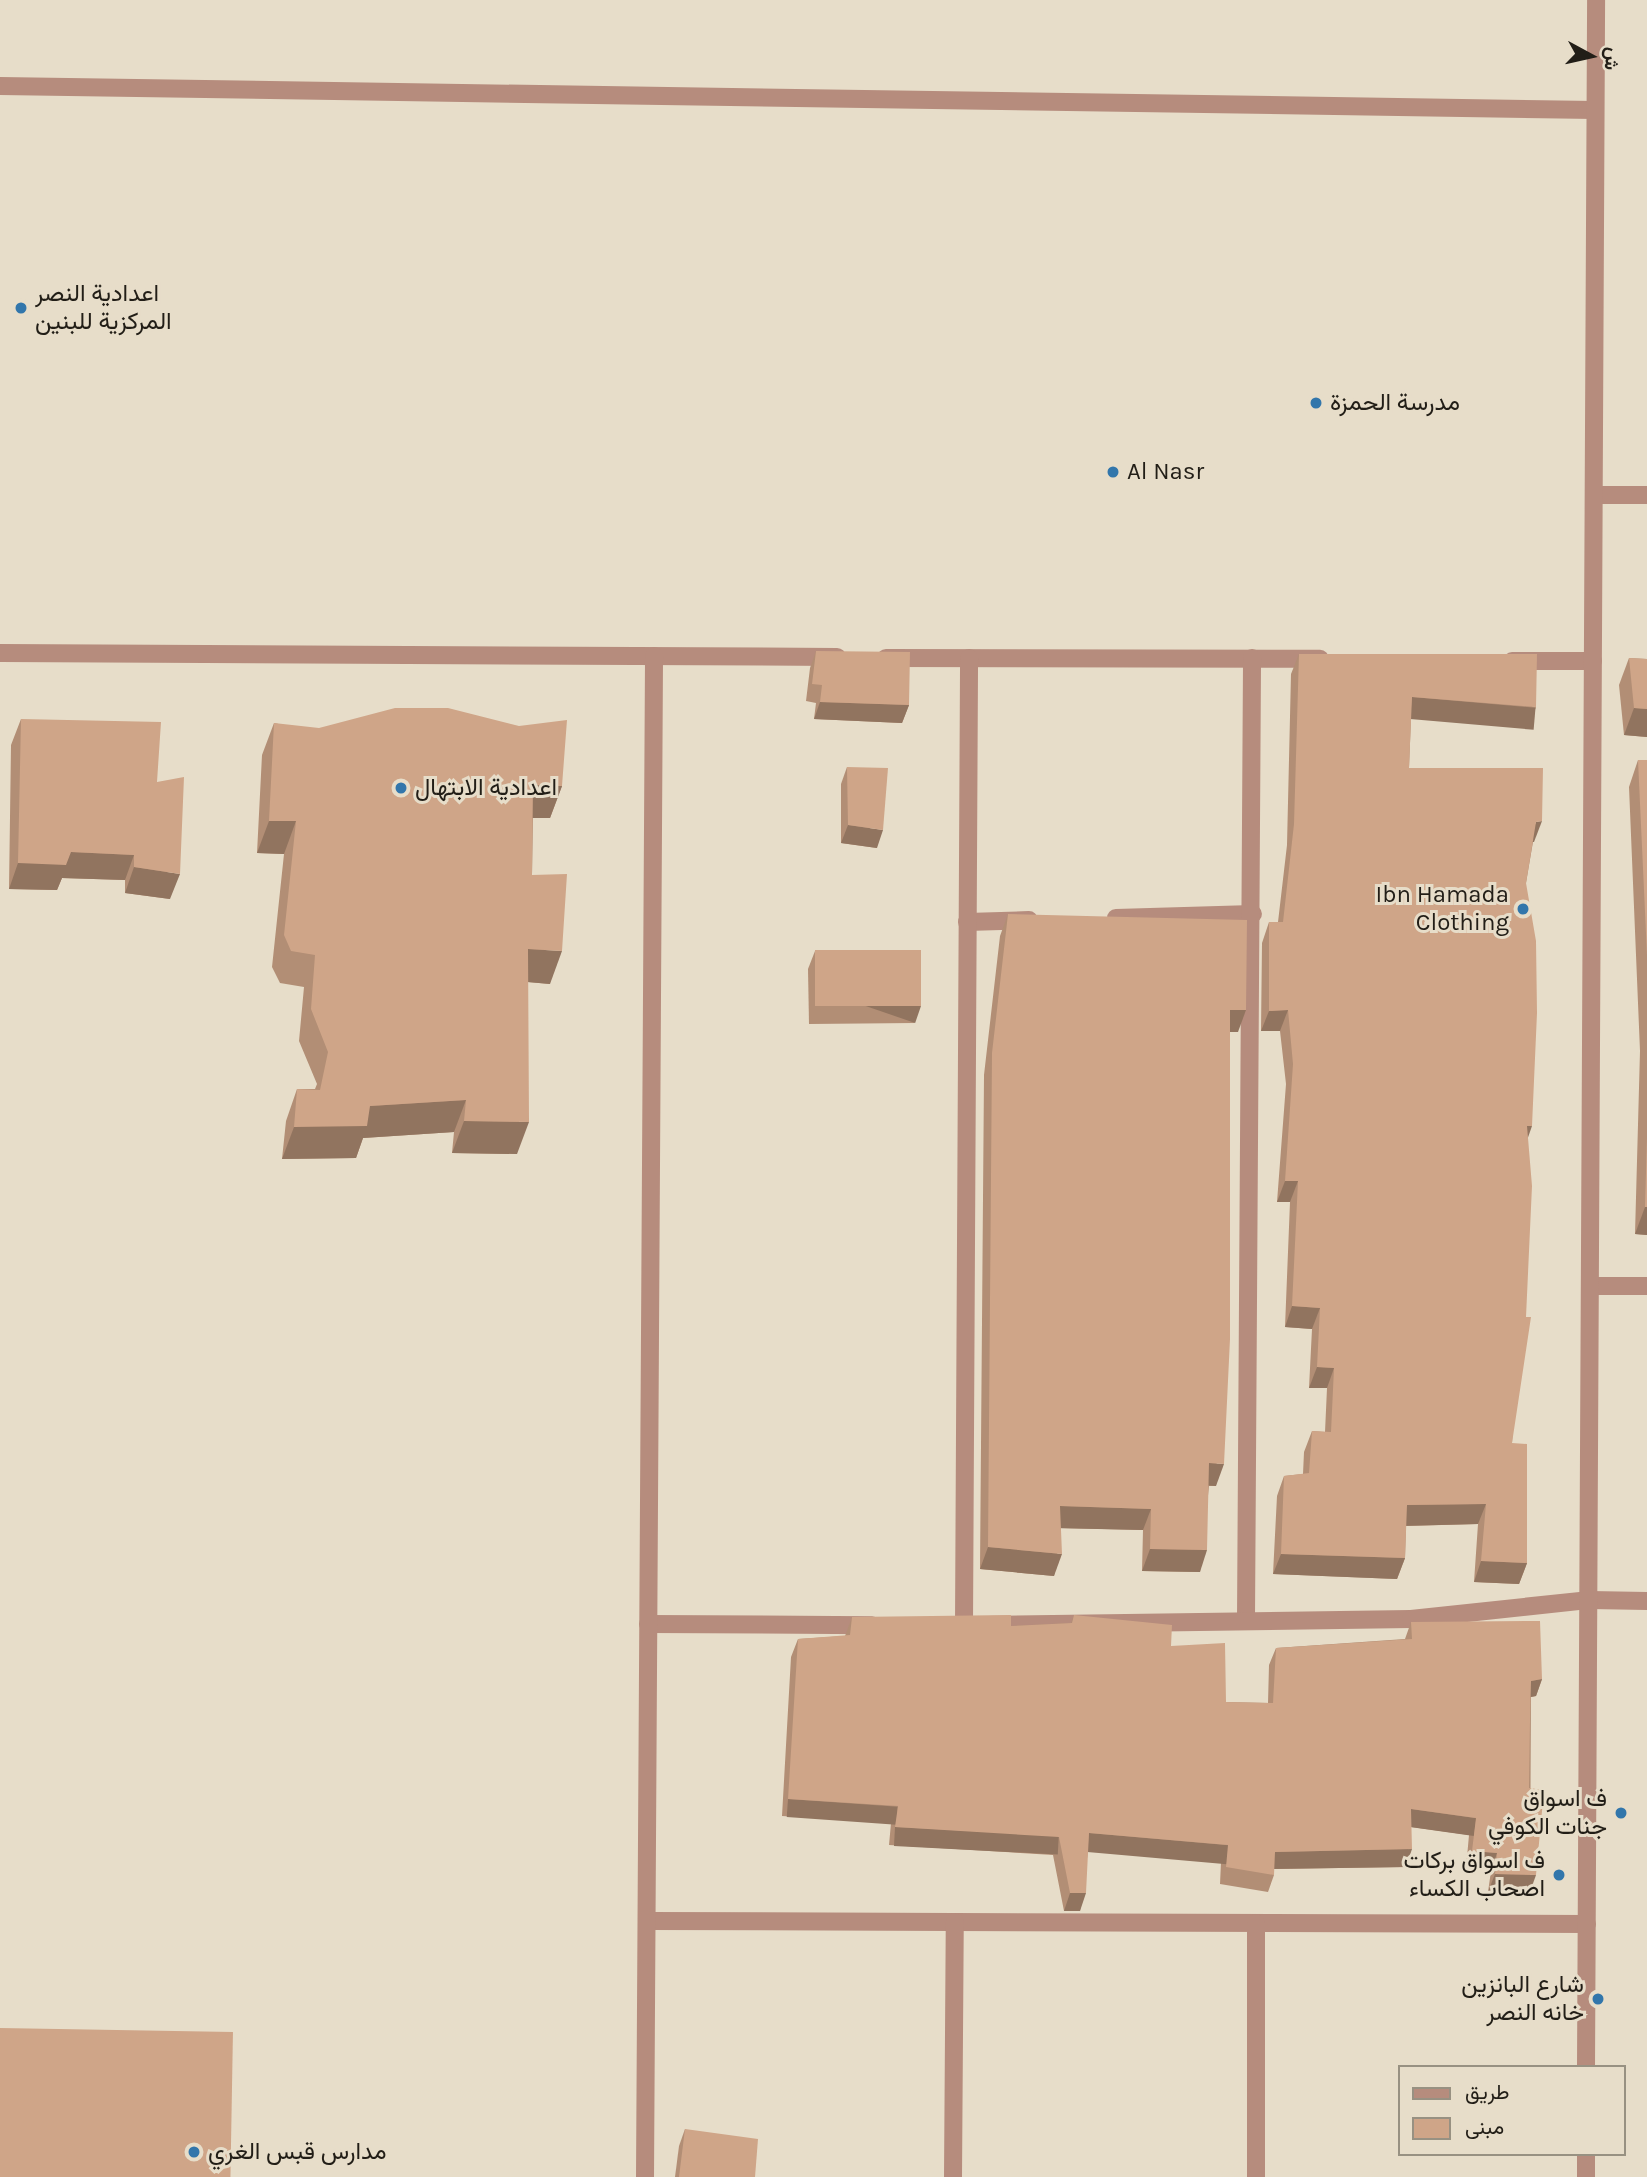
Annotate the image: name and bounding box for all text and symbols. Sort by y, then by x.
north arrow [1556,21,1626,91]
text: ش [1599,46,1624,72]
place label: اعدادية النصر المركزية للبنين [35,280,172,336]
marker: اعدادية النصر المركزية للبنين [13,300,29,316]
place label: مدرسة الحمزة [1330,389,1460,417]
marker: مدرسة الحمزة [1308,395,1324,411]
place label: Al Nasr [1127,458,1204,486]
marker: Al Nasr [1105,464,1121,480]
place label: اعدادية الابتهال [415,774,557,802]
marker: اعدادية الابتهال [393,780,409,796]
place label: Ibn Hamada Clothing [1376,881,1509,937]
marker: Ibn Hamada Clothing [1515,901,1531,917]
place label: ف اسواق جنات الكوفي [1488,1785,1607,1841]
marker: ف اسواق جنات الكوفي [1613,1805,1629,1821]
place label: ف اسواق بركات اصحاب الكساء [1403,1847,1545,1903]
marker: ف اسواق بركات اصحاب الكساء [1551,1867,1567,1883]
place label: شارع البانزين خانه النصر [1461,1971,1584,2027]
marker: شارع البانزين خانه النصر [1590,1991,1606,2007]
legend [1398,2065,1626,2156]
text: طريق [1465,2080,1510,2104]
text: مبنى [1465,2115,1504,2139]
place label: مدارس قبس الغري [208,2138,387,2166]
marker: مدارس قبس الغري [186,2144,202,2160]

